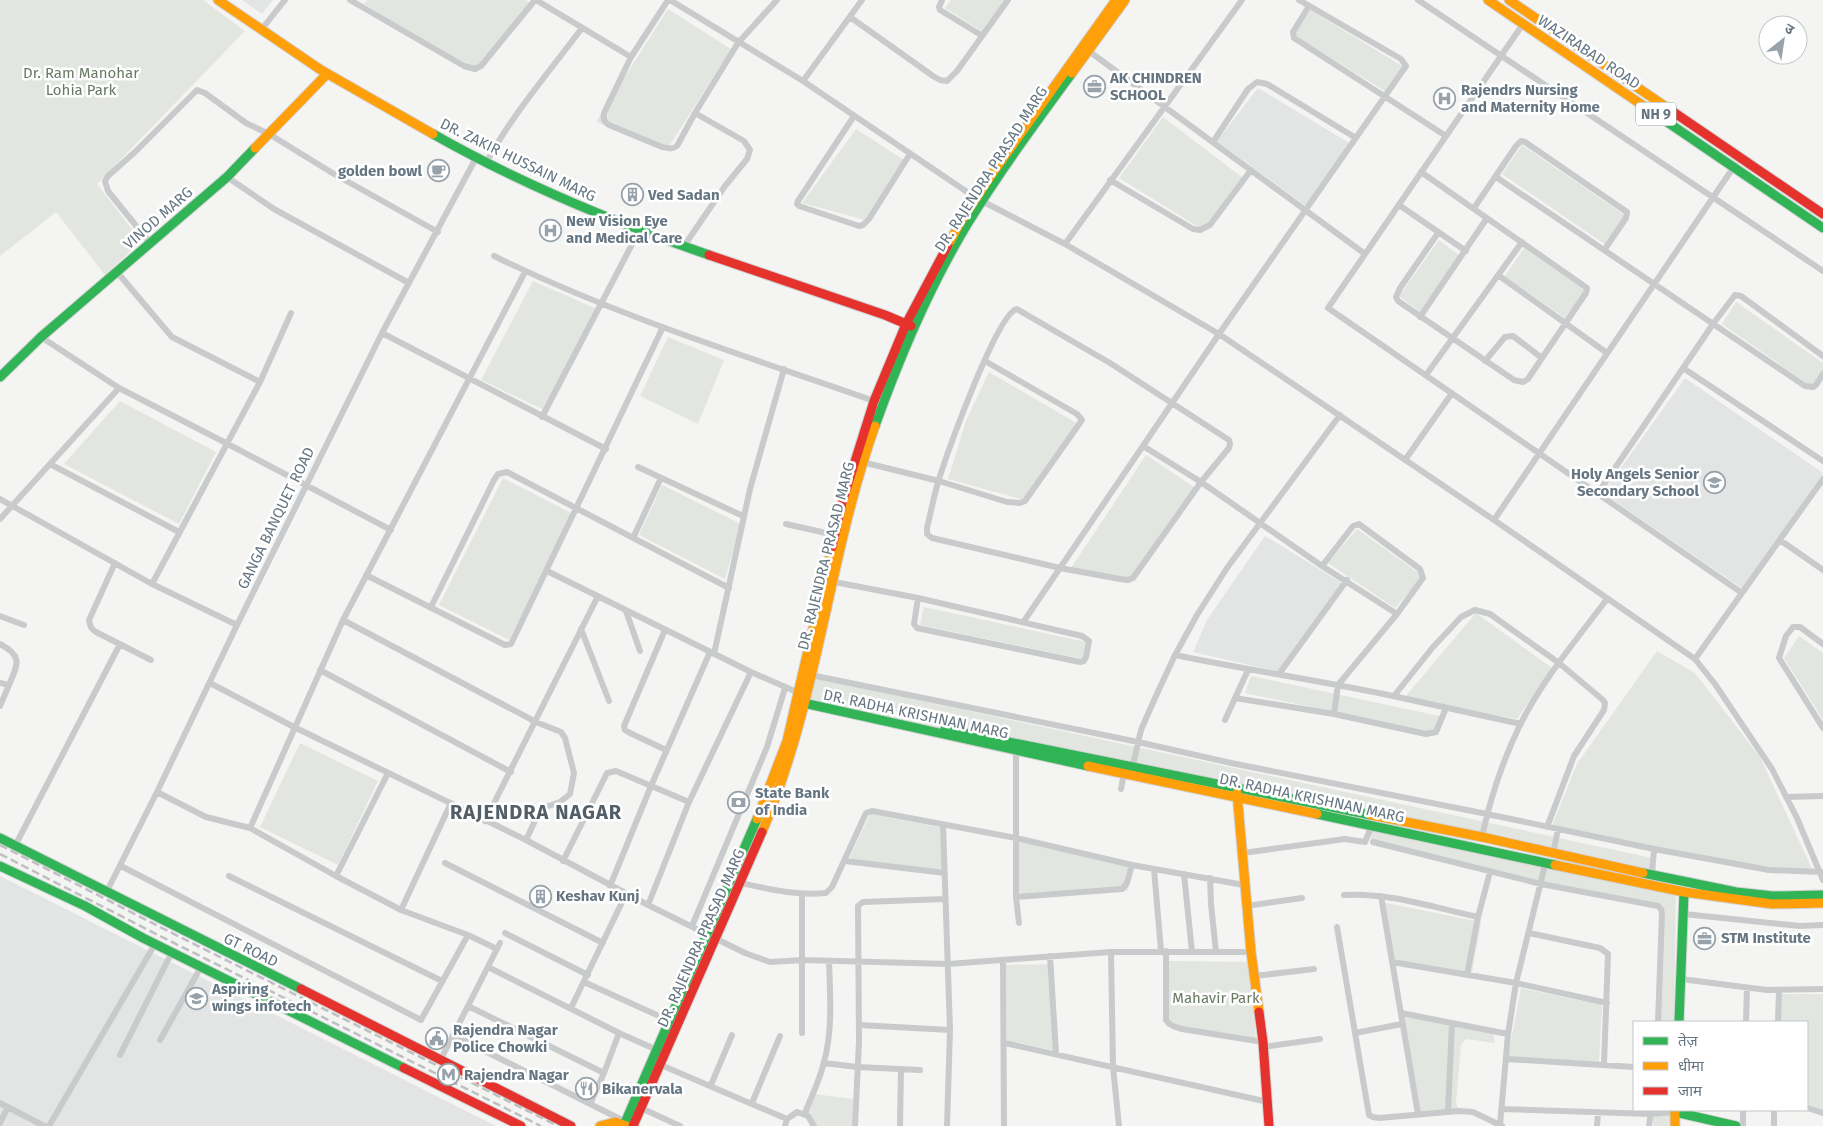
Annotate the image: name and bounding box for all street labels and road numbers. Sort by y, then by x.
street label: WAZIRABAD ROAD [1534,11,1644,93]
street label: DR. RAJENDRA PRASAD MARG [931,83,1051,255]
road number: NH 9 [1636,102,1676,126]
street label: DR. ZAKIR HUSSAIN MARG [437,114,599,206]
street label: VINOD MARG [120,183,196,253]
street label: GANGA BANQUET ROAD [234,444,318,592]
street label: DR. RAJENDRA PRASAD MARG [794,460,858,652]
street label: DR. RADHA KRISHNAN MARG [822,686,1010,742]
street label: DR. RADHA KRISHNAN MARG [1218,770,1406,826]
street label: DR. RAJENDRA PRASAD MARG [653,846,749,1030]
street label: GT ROAD [221,929,281,971]

